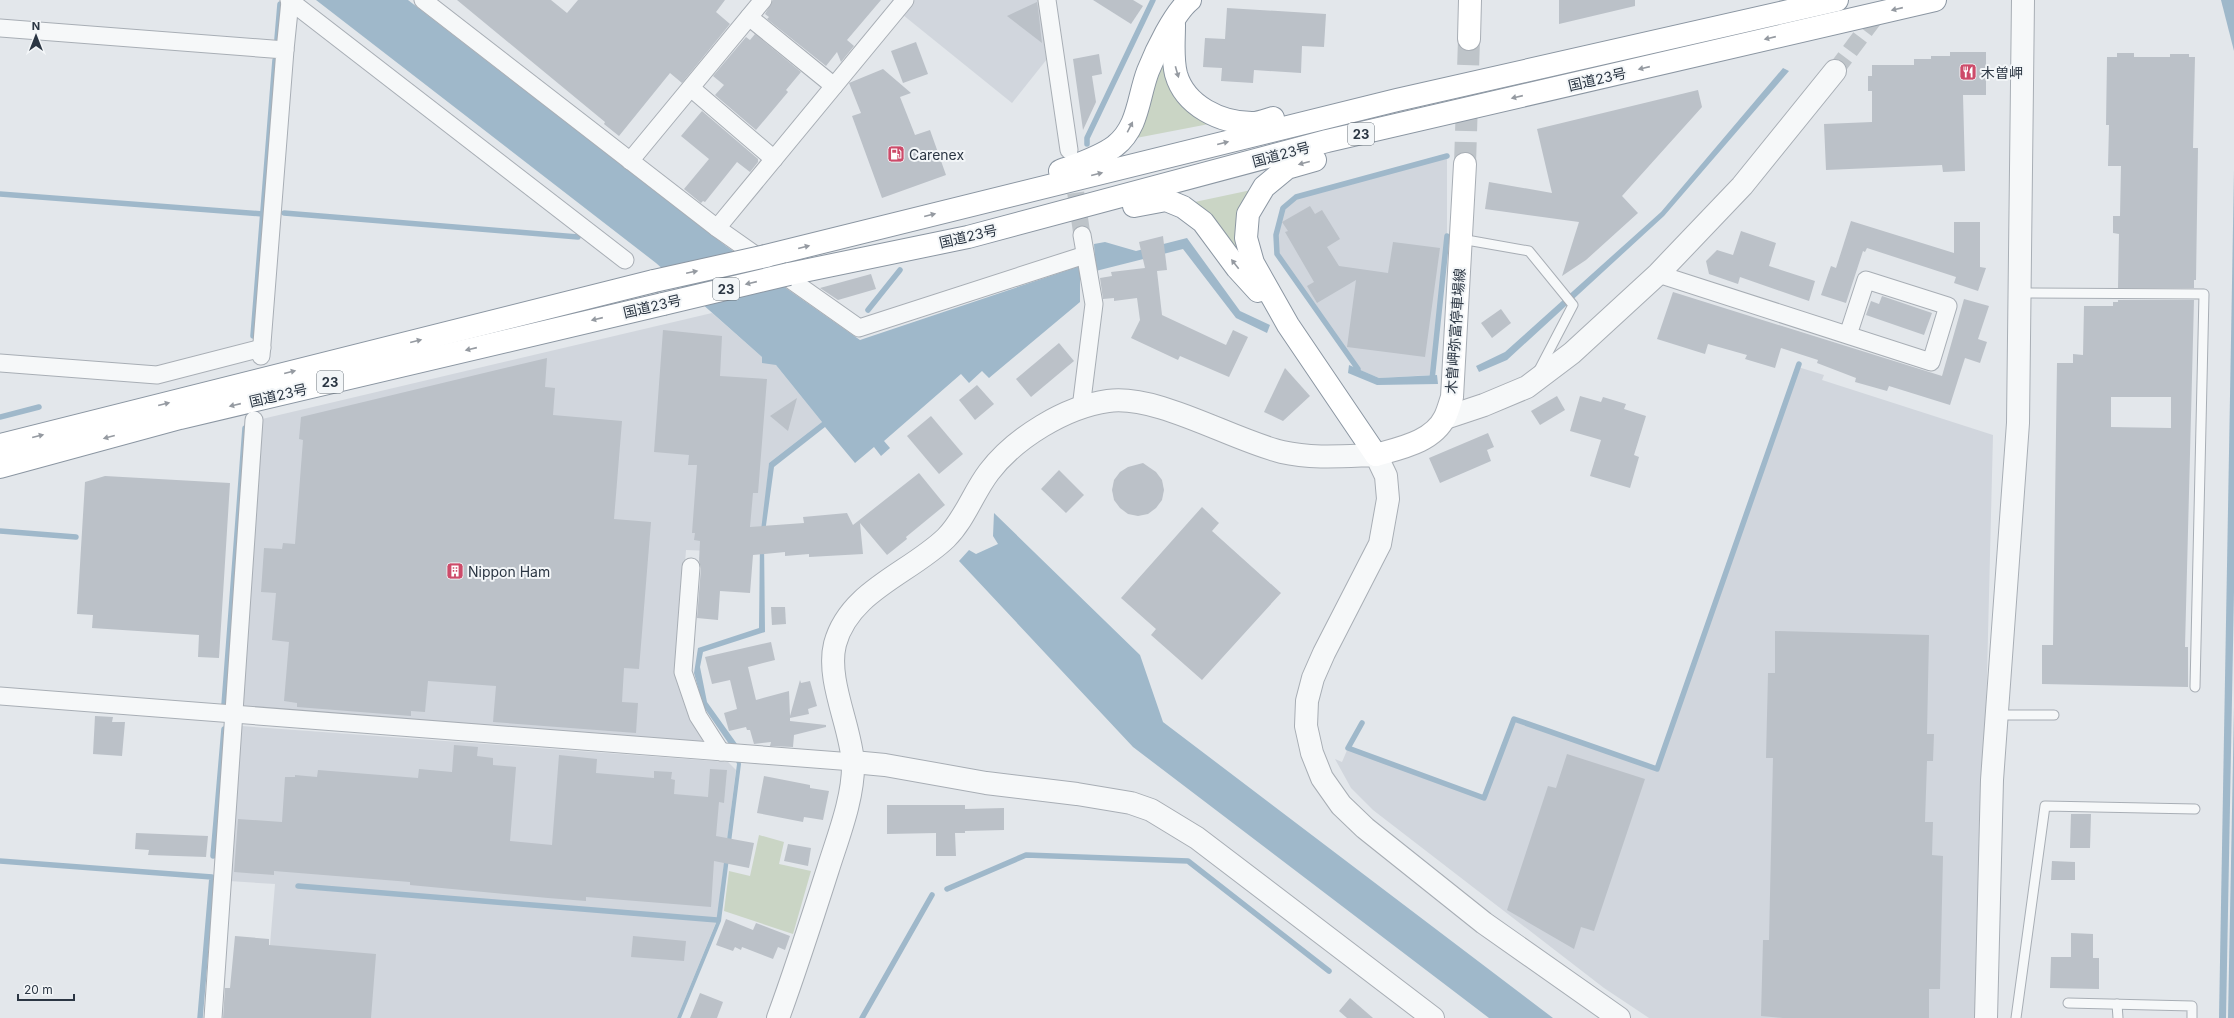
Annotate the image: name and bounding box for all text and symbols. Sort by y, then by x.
one-way arrow [1891,6,1903,12]
north arrow [16,16,56,56]
text: N [32,19,40,33]
one-way arrow [1764,36,1777,42]
restaurant icon: 木曽岬 [1958,62,1978,82]
street label: 国道23号 [1566,64,1628,94]
place label: 木曽岬 [1981,64,2023,81]
one-way arrow [1638,65,1650,71]
one-way arrow [1174,66,1180,78]
one-way arrow [1511,95,1523,101]
one-way arrow [1127,121,1133,133]
road number: 23 [1348,123,1374,145]
street label: 国道23号 [1250,138,1312,170]
one-way arrow [1217,139,1229,145]
fuel station icon: Carenex [886,144,906,164]
place label: Carenex [909,146,964,163]
one-way arrow [1297,160,1309,166]
one-way arrow [1091,170,1103,176]
one-way arrow [924,212,936,218]
street label: 国道23号 [937,221,999,251]
one-way arrow [798,243,810,249]
one-way arrow [1230,259,1239,270]
street label: 木曽岬弥富停車場線 [1442,268,1468,394]
one-way arrow [685,269,698,275]
road number: 23 [713,278,739,300]
one-way arrow [745,281,757,287]
street label: 国道23号 [621,291,683,321]
one-way arrow [591,316,603,322]
one-way arrow [410,337,422,343]
one-way arrow [465,346,477,352]
one-way arrow [284,369,296,375]
road number: 23 [317,371,343,393]
street label: 国道23号 [247,380,309,410]
one-way arrow [158,401,170,407]
one-way arrow [229,402,242,408]
one-way arrow [32,433,44,439]
one-way arrow [103,434,115,440]
building icon: Nippon Ham [445,561,465,581]
place label: Nippon Ham [468,563,550,580]
scale bar [18,976,74,1002]
text: 20 m [24,982,53,997]

